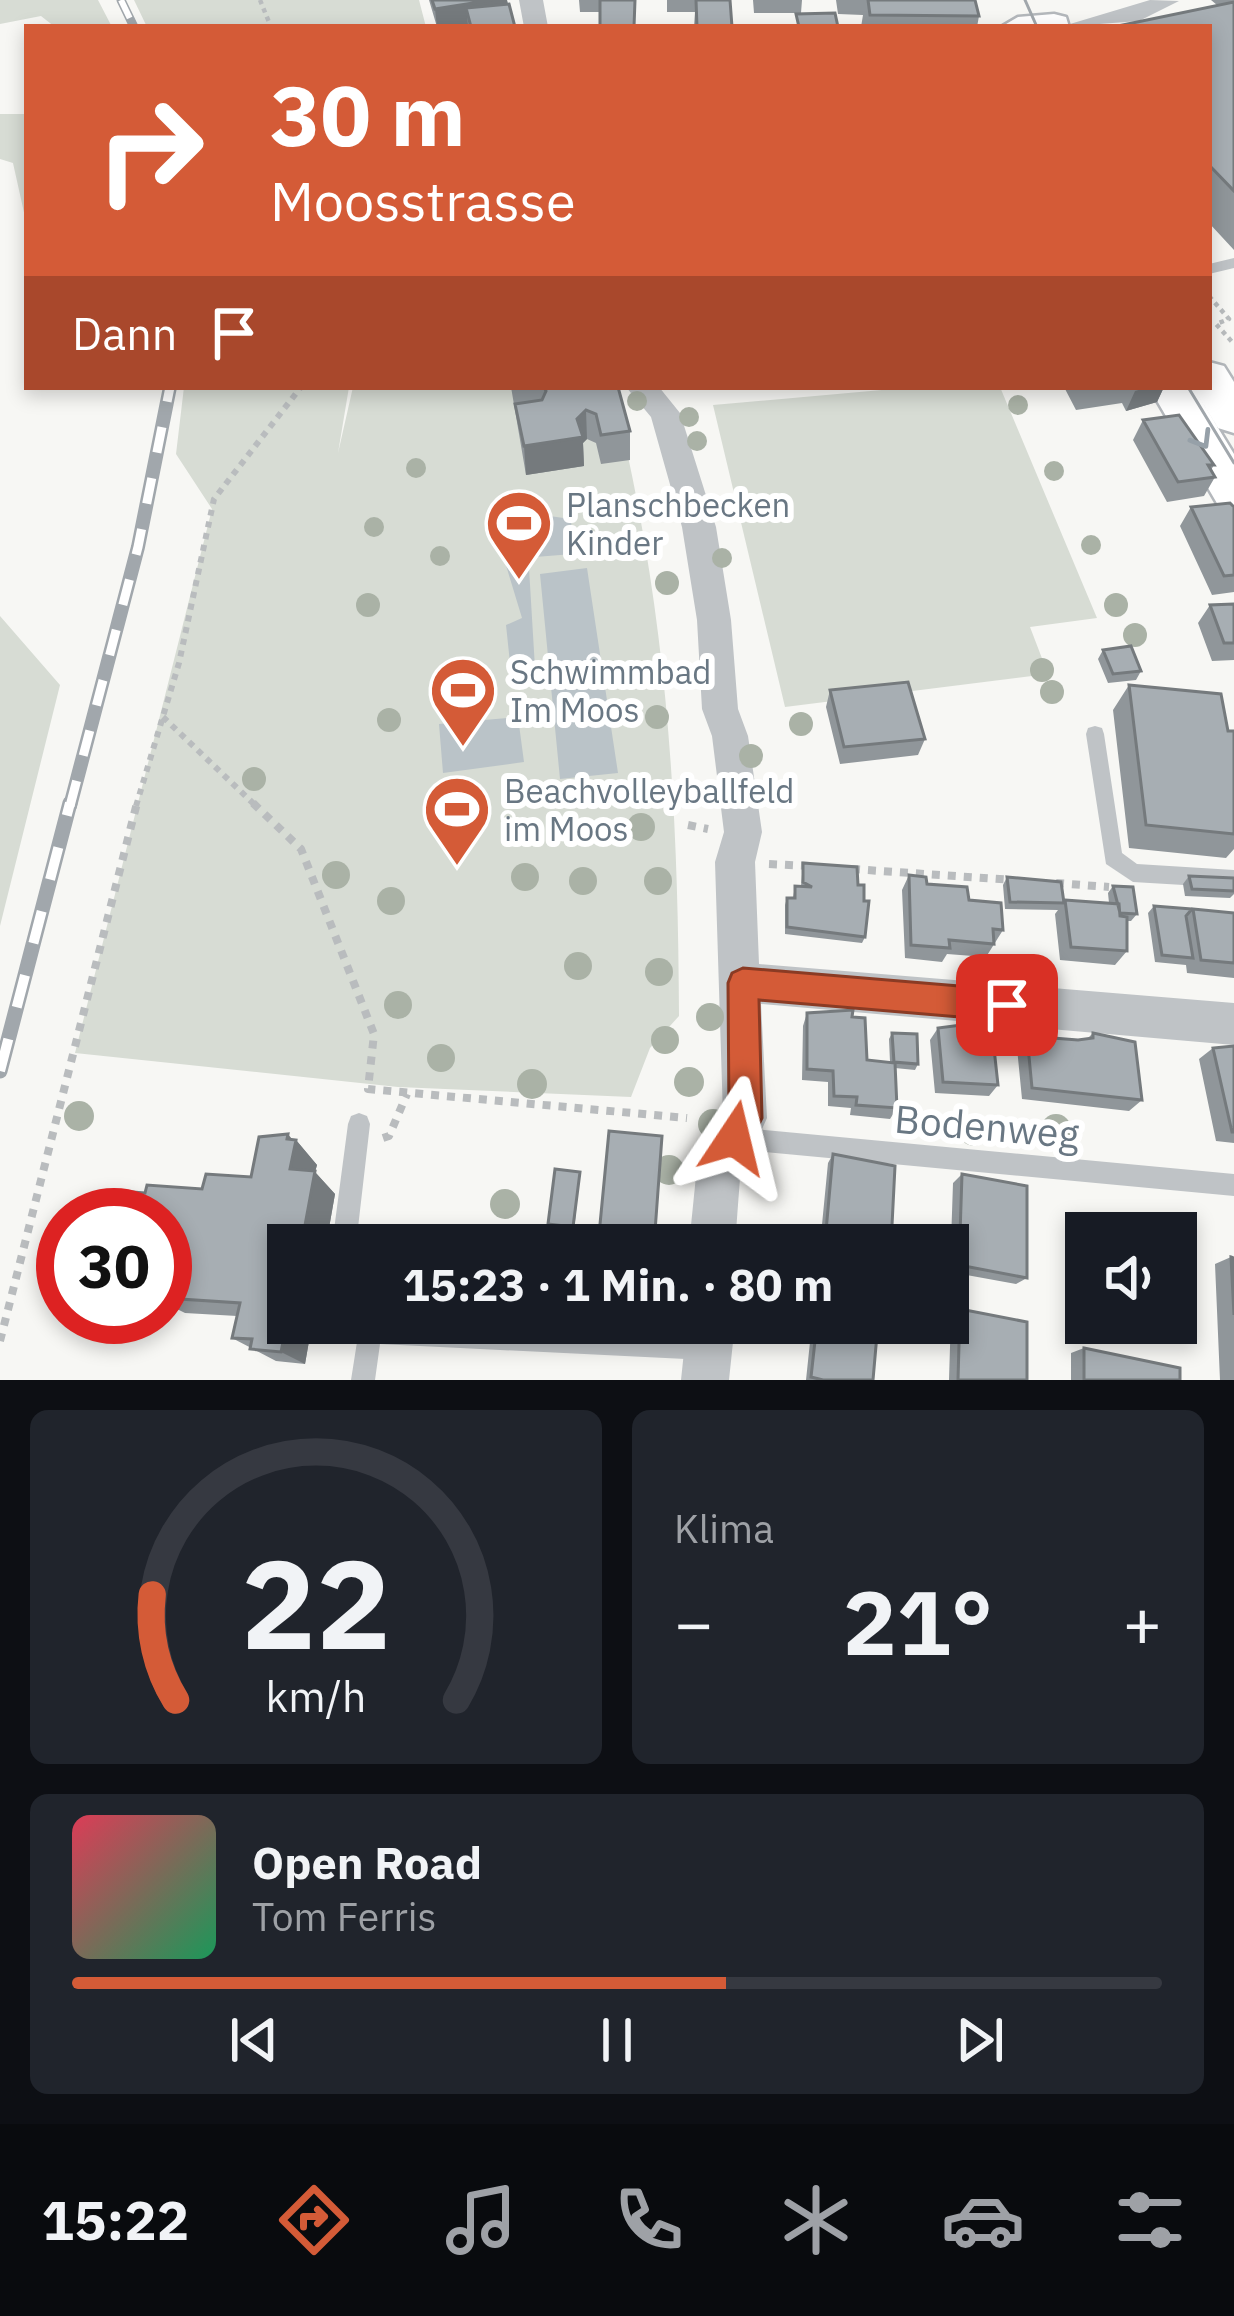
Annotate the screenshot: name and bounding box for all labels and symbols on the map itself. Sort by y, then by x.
one-way arrow [1188,427,1211,449]
place label: Planschbecken Kinder [566,483,790,564]
sports icon: Planschbecken Kinder [484,488,554,582]
place label: Schwimmbad Im Moos [510,650,711,731]
sports icon: Schwimmbad Im Moos [428,655,498,749]
place label: Beachvolleyballfeld im Moos [504,769,794,850]
sports icon: Beachvolleyballfeld im Moos [422,774,492,868]
pin [956,954,1058,1056]
position arrow [671,1075,797,1201]
street label: Bodenweg [893,1093,1082,1160]
speed limit sign: 30 [36,1188,192,1344]

